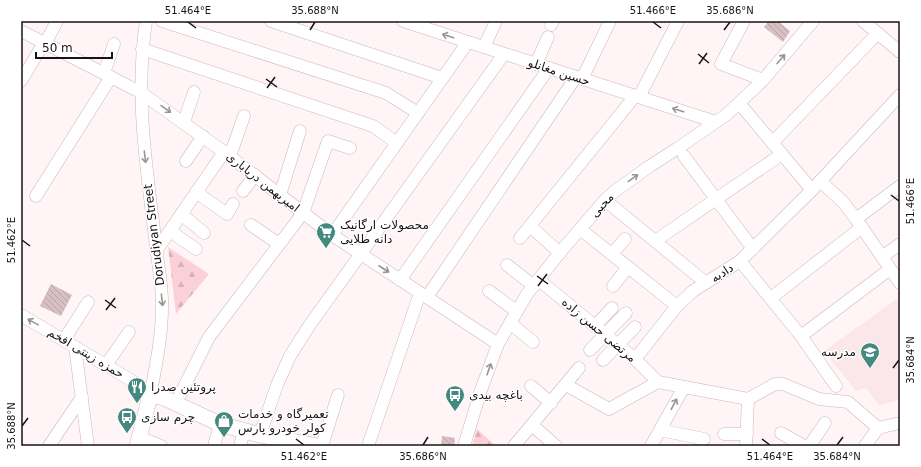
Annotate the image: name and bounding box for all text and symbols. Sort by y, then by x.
text: 51.464°E [165,5,211,16]
text: 35.688°N [291,5,339,16]
text: 51.466°E [630,5,676,16]
text: 35.686°N [706,5,754,16]
one-way arrow [442,32,455,39]
scale bar [36,34,112,60]
text: 50 m [42,41,73,55]
one-way arrow [776,53,785,64]
street label: حسین مغانلو [525,55,592,90]
one-way arrow [160,105,171,113]
one-way arrow [672,106,685,113]
street label: امیربهمن دریاباری [223,149,302,216]
one-way arrow [142,150,149,163]
one-way arrow [627,174,638,182]
text: 51.466°E [905,178,916,224]
street label: Dorudiyan Street [141,183,167,287]
street label: محبی [587,190,617,220]
text: 51.462°E [6,217,17,263]
place label: محصولات ارگانیک دانه طلایی [340,218,429,246]
supermarket icon: محصولات ارگانیک دانه طلایی [315,221,337,249]
street label: دادبه [708,261,736,285]
one-way arrow [378,265,389,273]
one-way arrow [158,294,165,307]
street label: مرتضی حسن زاده [558,295,639,366]
one-way arrow [27,317,39,325]
street label: حمزه زینتی افخم [45,325,126,382]
text: 35.684°N [905,336,916,384]
school or university icon: مدرسه [859,341,881,369]
place label: مدرسه [821,345,856,360]
one-way arrow [485,363,493,375]
restaurant icon: پروتئین صدرا [126,376,148,404]
place label: پروتئین صدرا [151,380,216,395]
bus stop icon: باغچه بیدی [444,384,466,412]
place label: باغچه بیدی [469,388,523,402]
one-way arrow [671,398,678,410]
text: 35.688°N [6,402,17,450]
bus stop icon: چرم سازی [116,406,138,434]
place label: تعمیرگاه و خدمات کولر خودرو پارس [238,407,329,436]
place label: چرم سازی [141,410,195,425]
shop icon: تعمیرگاه و خدمات کولر خودرو پارس [213,410,235,438]
text: 51.462°E [281,451,327,462]
text: 35.686°N [399,451,447,462]
text: 51.464°E [747,451,793,462]
text: 35.684°N [813,451,861,462]

